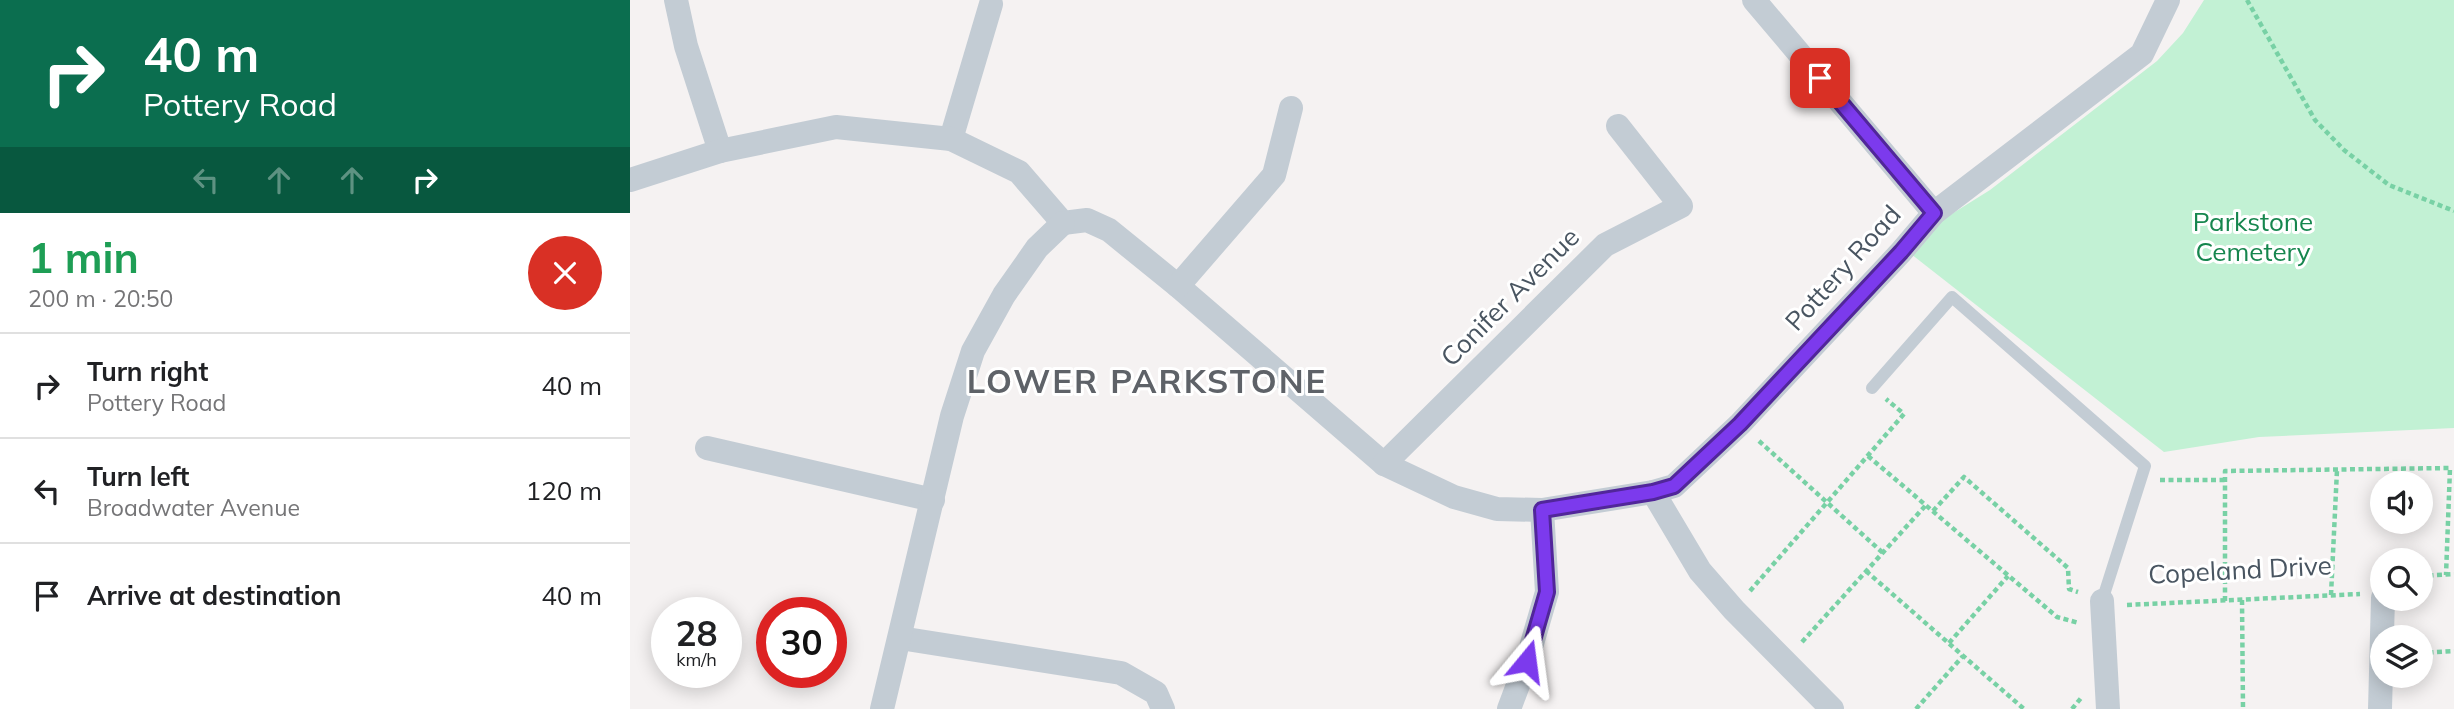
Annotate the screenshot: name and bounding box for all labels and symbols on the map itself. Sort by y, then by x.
pin [1790,48,1850,108]
street label: Pottery Road [1778,198,1908,337]
park label: Parkstone Cemetery [2193,205,2313,268]
street label: Conifer Avenue [1433,220,1586,373]
district label: LOWER PARKSTONE [967,360,1327,401]
street label: Copeland Drive [2147,548,2333,591]
speed limit sign: 30 [756,597,847,688]
position arrow [1490,624,1564,698]

